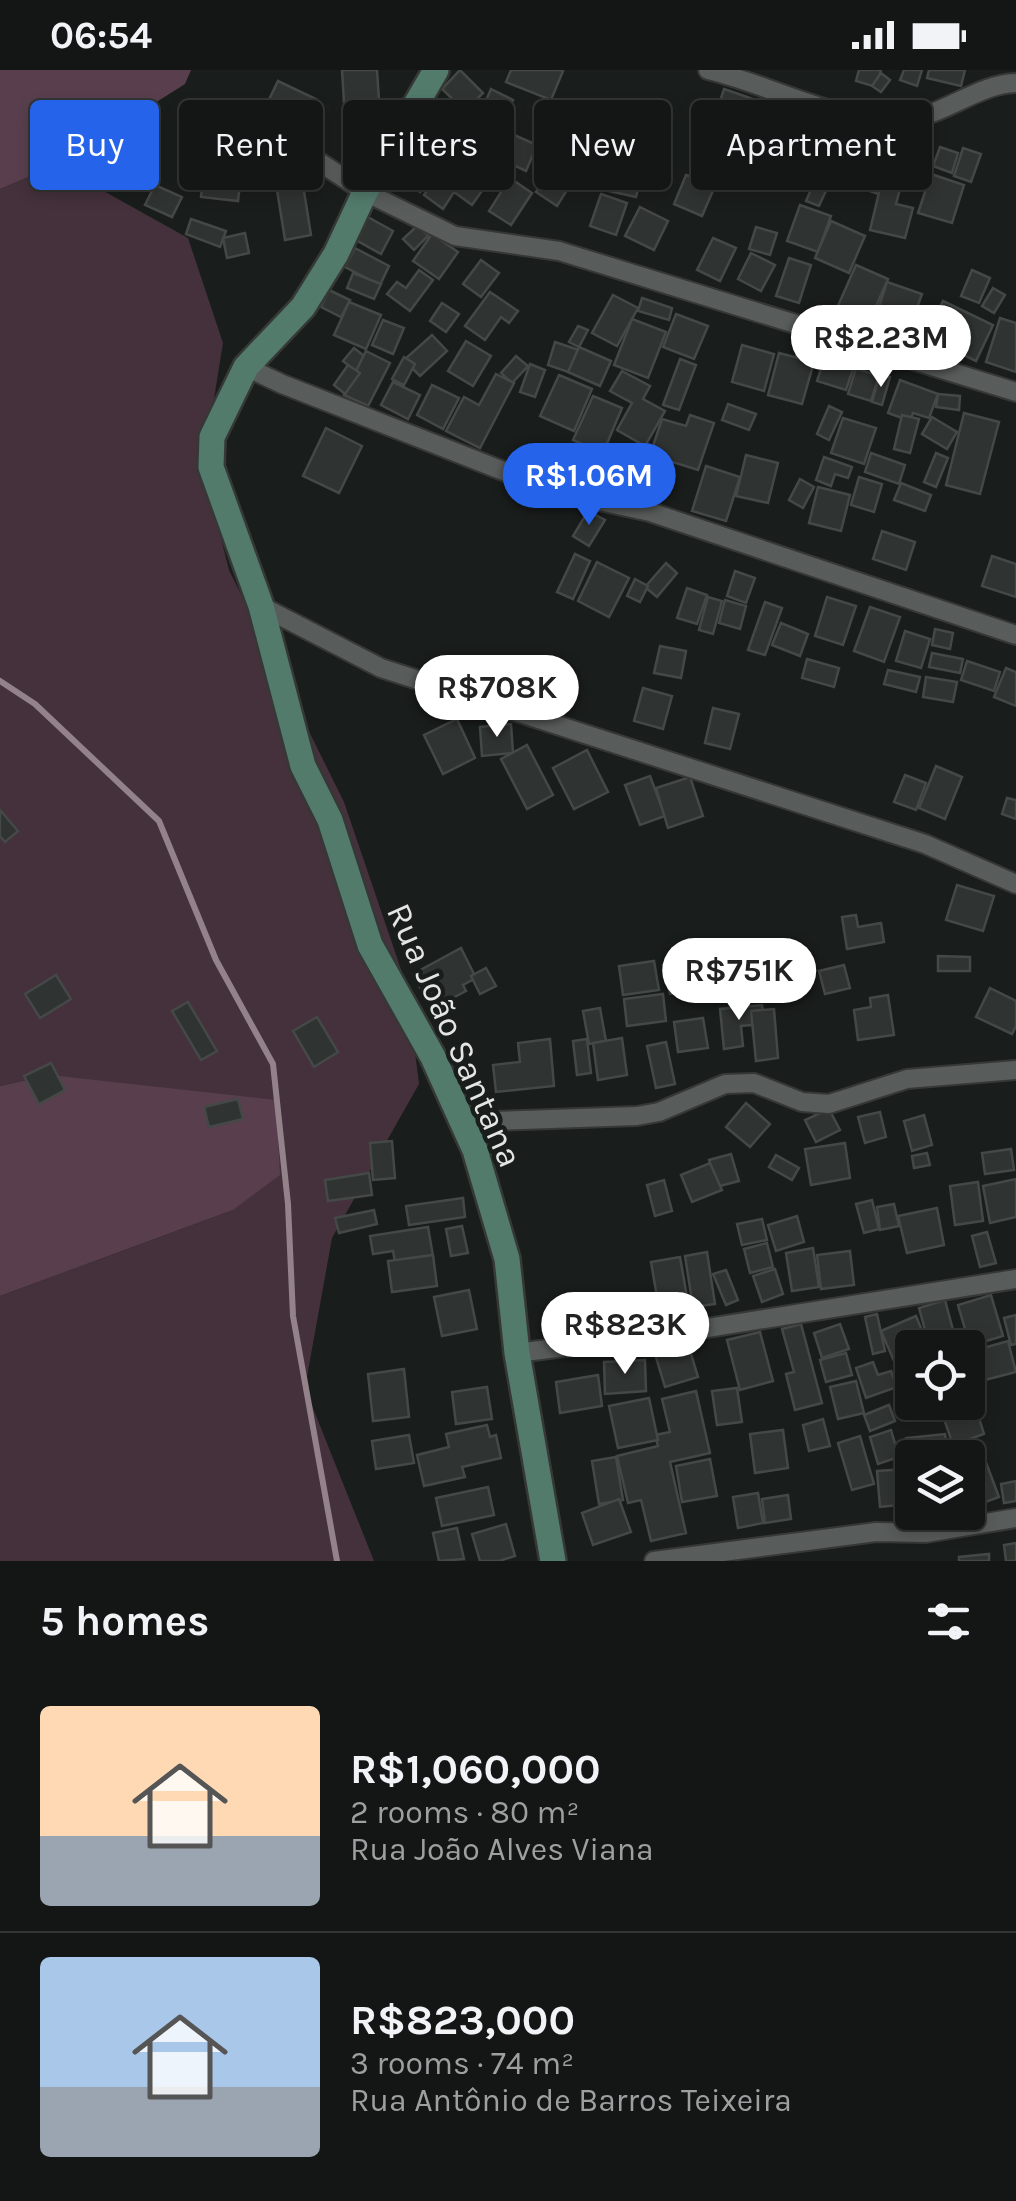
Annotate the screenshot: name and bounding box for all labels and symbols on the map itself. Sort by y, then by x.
pin: R$2.23M [789,305,973,390]
pin: R$1.06M [497,443,681,528]
pin: R$708K [416,655,578,740]
street label: Rua João Santana [378,897,531,1174]
pin: R$751K [658,938,820,1023]
pin: R$823K [544,1292,706,1377]

